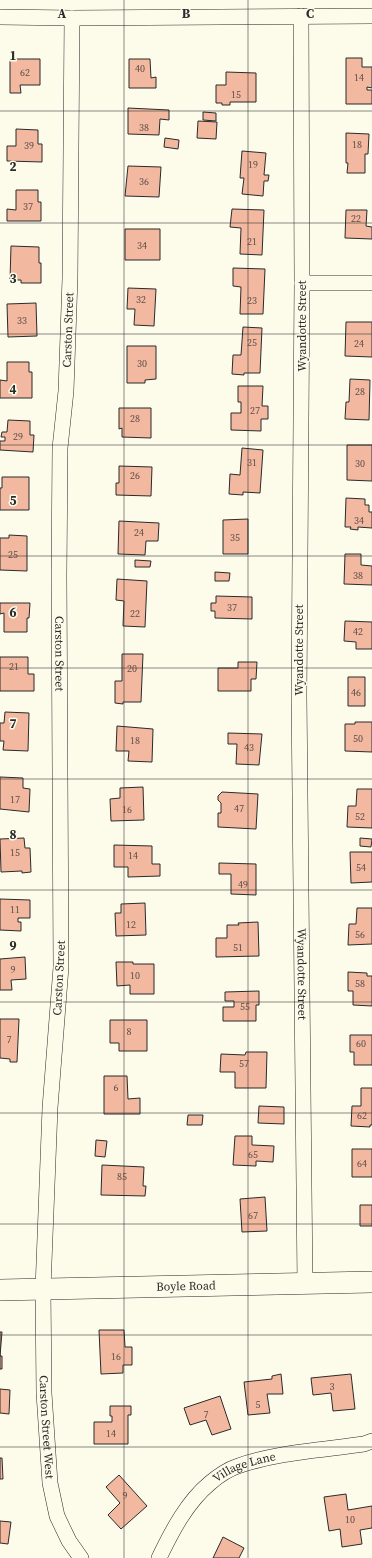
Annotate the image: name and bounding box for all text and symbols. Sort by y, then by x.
text: A [58,5,67,22]
text: B [182,5,191,22]
text: C [306,5,314,22]
text: 1 [9,47,17,64]
house number: 40 [135,62,145,75]
house number: 62 [20,66,30,79]
house number: 14 [354,71,364,84]
house number: 15 [231,88,241,101]
house number: 38 [139,121,149,134]
house number: 18 [352,138,362,151]
house number: 39 [24,139,34,152]
text: 2 [9,158,17,175]
house number: 19 [248,158,258,171]
house number: 36 [139,175,149,188]
house number: 37 [23,200,33,213]
house number: 22 [351,212,361,225]
house number: 21 [247,235,257,248]
house number: 34 [137,239,147,252]
text: 3 [9,270,17,287]
street label: Wyandotte Street [294,280,310,372]
street label: Carston Street [59,292,77,368]
house number: 32 [136,293,146,306]
house number: 23 [247,294,257,307]
house number: 33 [17,314,27,327]
house number: 25 [247,336,257,349]
house number: 24 [354,337,364,350]
house number: 30 [137,357,147,370]
text: 4 [9,381,17,398]
house number: 28 [355,385,365,398]
house number: 27 [250,404,260,417]
house number: 28 [130,412,140,425]
house number: 29 [13,430,23,443]
house number: 31 [247,456,257,469]
house number: 30 [355,457,365,470]
house number: 26 [130,469,140,482]
text: 5 [9,492,17,509]
house number: 34 [354,514,364,527]
house number: 24 [134,526,144,539]
house number: 35 [230,531,240,544]
house number: 25 [8,548,18,561]
house number: 38 [353,569,363,582]
house number: 37 [227,601,237,614]
text: 6 [9,604,17,621]
street label: Wyandotte Street [291,604,307,696]
house number: 22 [130,607,140,620]
street label: Carston Street [51,616,68,691]
house number: 42 [353,625,363,638]
house number: 21 [9,660,19,673]
house number: 20 [127,662,137,675]
house number: 46 [351,686,361,699]
text: 7 [9,715,17,732]
house number: 50 [353,732,363,745]
house number: 18 [130,734,140,747]
house number: 43 [244,741,254,754]
house number: 17 [10,793,20,806]
house number: 47 [234,802,244,815]
house number: 16 [122,803,132,816]
house number: 52 [355,810,365,823]
text: 8 [9,826,17,843]
house number: 15 [10,846,20,859]
house number: 14 [128,849,138,862]
house number: 54 [356,861,366,874]
house number: 49 [238,878,248,891]
house number: 11 [10,903,20,916]
house number: 12 [126,918,136,931]
street label: Wyandotte Street [293,928,310,1020]
house number: 56 [355,928,365,941]
text: 9 [9,937,17,954]
street label: Carston Street [49,940,69,1016]
house number: 51 [233,941,243,954]
house number: 9 [11,963,16,976]
house number: 10 [130,969,140,982]
house number: 58 [355,977,365,990]
house number: 55 [240,1000,250,1013]
house number: 8 [127,1025,132,1038]
house number: 7 [7,1033,12,1046]
house number: 60 [356,1037,366,1050]
house number: 57 [239,1057,249,1070]
house number: 6 [114,1081,119,1094]
house number: 62 [357,1109,367,1122]
house number: 65 [248,1148,258,1161]
house number: 64 [357,1157,367,1170]
house number: 85 [117,1170,127,1183]
house number: 67 [248,1209,258,1222]
street label: Boyle Road [156,1277,216,1295]
house number: 16 [111,1350,121,1363]
street label: Carston Street West [36,1375,58,1479]
house number: 3 [330,1380,335,1393]
house number: 5 [256,1398,261,1411]
house number: 7 [204,1408,209,1421]
house number: 14 [106,1427,116,1440]
street label: Village Lane [210,1448,277,1486]
house number: 9 [123,1489,128,1502]
house number: 10 [345,1513,355,1526]

